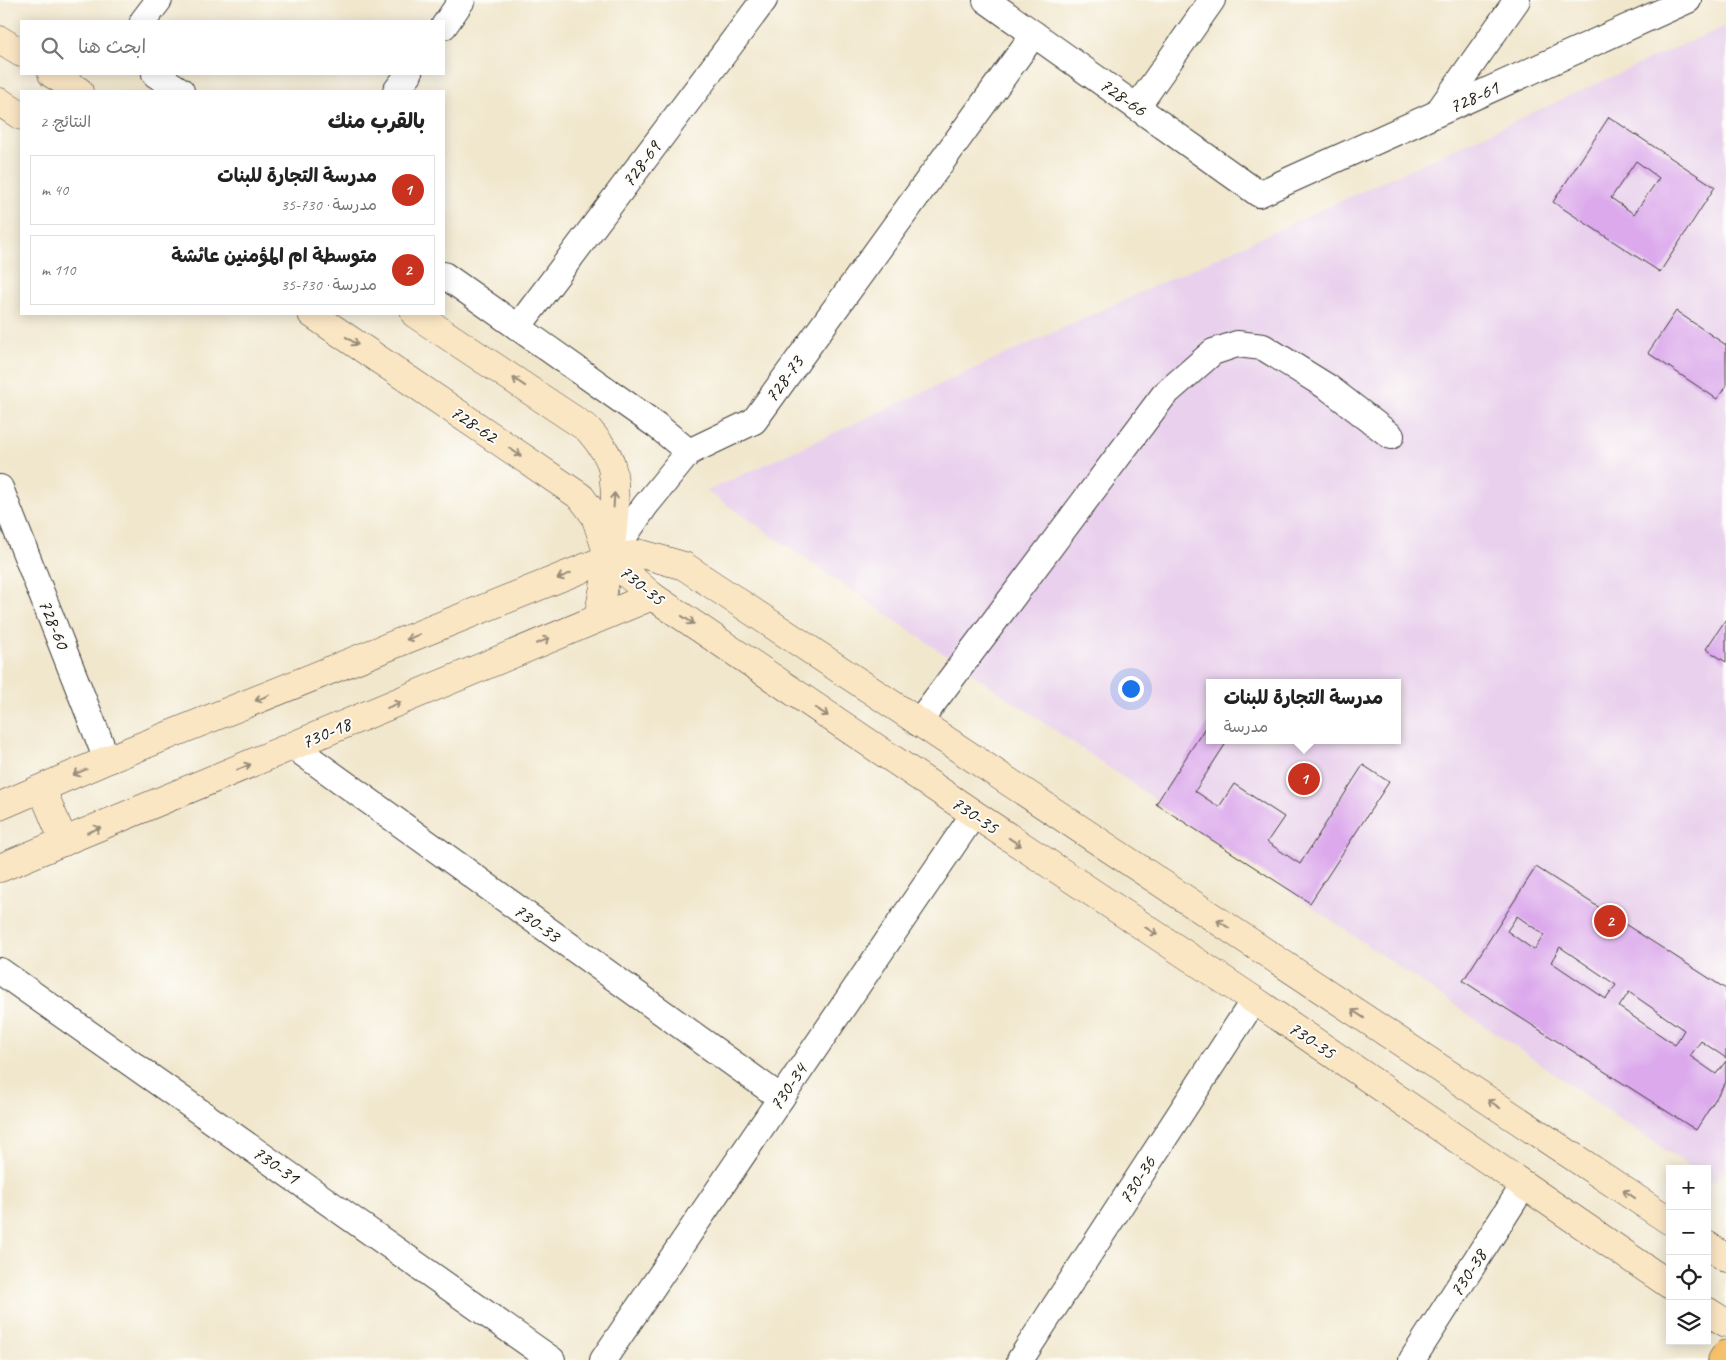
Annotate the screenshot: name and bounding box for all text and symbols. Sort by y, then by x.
search box [20,20,445,75]
icon: search [38,34,66,62]
text: ابحث هنا [78,35,146,59]
street label: 728-66 [1095,72,1152,123]
street label: 728-61 [1445,75,1504,119]
text: بالقرب منك [328,108,425,134]
text: النتائج: 2 [40,112,91,132]
street label: 728-69 [616,134,668,192]
text: مدرسة التجارة للبنات [217,164,377,188]
text: 40 m [41,180,68,200]
text: 1 [404,180,412,200]
text: مدرسة · 730-35 [280,195,377,215]
text: متوسطة ام المؤمنين عائشة [171,244,377,268]
text: 110 m [41,260,75,280]
text: 2 [404,260,412,280]
text: مدرسة · 730-35 [280,275,377,295]
one-way arrow [345,336,359,346]
street label: 728-73 [759,349,810,407]
one-way arrow [512,377,526,387]
street label: 728-62 [446,399,504,450]
one-way arrow [508,447,522,457]
one-way arrow [610,493,619,509]
street label: 730-35 [614,559,671,612]
one-way arrow [557,572,572,582]
street label: 728-60 [33,595,76,654]
one-way arrow [681,615,695,625]
one-way arrow [406,633,421,643]
one-way arrow [535,636,550,646]
your location [1118,676,1144,702]
popup [1206,679,1401,744]
text: مدرسة التجارة للبنات [1224,686,1383,710]
one-way arrow [255,694,271,703]
one-way arrow [386,699,401,708]
one-way arrow [815,707,829,717]
street label: 730-18 [297,711,356,755]
text: مدرسة [1224,717,1268,737]
pin: 1 [1288,760,1320,798]
one-way arrow [236,762,251,772]
one-way arrow [72,769,87,778]
street label: 730-35 [947,790,1004,840]
one-way arrow [86,824,101,833]
one-way arrow [1008,837,1022,847]
street label: 730-33 [509,898,567,949]
pin: 2 [1594,902,1626,940]
one-way arrow [1216,919,1230,929]
one-way arrow [1143,927,1157,937]
one-way arrow [1351,1009,1365,1019]
street label: 730-35 [1284,1015,1341,1065]
street label: 730-34 [763,1057,814,1115]
one-way arrow [1487,1099,1501,1109]
street label: 730-31 [248,1140,305,1191]
street label: 730-36 [1112,1151,1162,1208]
map controls [1666,1165,1711,1345]
button: + [1666,1165,1711,1210]
one-way arrow [1622,1189,1636,1199]
button: − [1666,1210,1711,1255]
street label: 730-38 [1443,1243,1494,1301]
button: locate [1666,1255,1711,1300]
button: layers [1666,1300,1711,1345]

